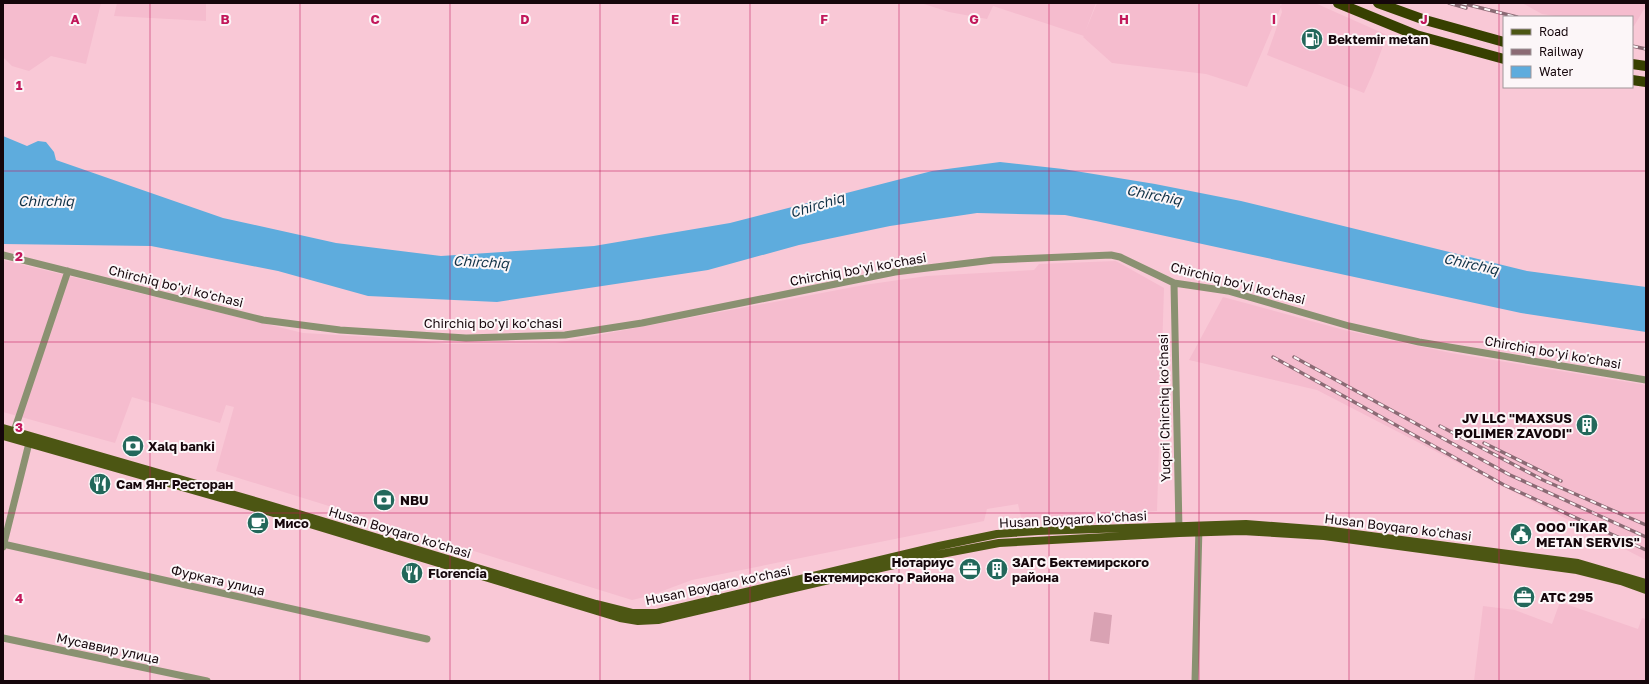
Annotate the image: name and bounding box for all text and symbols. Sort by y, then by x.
text: A [70,11,80,27]
text: B [220,11,230,27]
text: C [370,11,380,27]
text: D [520,11,530,27]
text: E [671,11,679,27]
text: F [820,11,828,27]
text: G [969,11,979,27]
text: H [1119,11,1129,27]
text: I [1272,11,1276,27]
text: J [1420,11,1428,27]
legend [1503,16,1633,88]
text: Road [1539,24,1568,39]
fuel station icon: Bektemir metan [1299,26,1325,52]
place label: Bektemir metan [1328,31,1428,47]
text: Railway [1539,44,1584,59]
text: Water [1539,64,1573,79]
text: 1 [16,77,23,93]
water label: Chirchiq [1125,181,1184,208]
water label: Chirchiq [788,188,847,221]
water label: Chirchiq [18,192,75,209]
text: 2 [15,248,23,264]
street label: Chirchiq bo'yi ko'chasi [788,249,928,289]
water label: Chirchiq [1442,249,1502,278]
water label: Chirchiq [453,252,511,272]
street label: Chirchiq bo'yi ko'chasi [1169,258,1307,308]
street label: Chirchiq bo'yi ko'chasi [107,261,245,311]
street label: Chirchiq bo'yi ko'chasi [424,315,562,331]
street label: Chirchiq bo'yi ko'chasi [1483,332,1623,372]
street label: Yuqori Chirchiq ko'chasi [1155,334,1173,482]
place label: JV LLC "MAXSUS POLIMER ZAVODI" [1454,410,1572,441]
building icon: JV LLC "MAXSUS POLIMER ZAVODI" [1574,412,1600,438]
text: 3 [15,419,23,435]
bank icon: Xalq banki [120,433,146,459]
place label: Xalq banki [148,438,215,454]
restaurant icon: Сам Янг Ресторан [87,471,113,497]
place label: Сам Янг Ресторан [116,476,233,492]
bank icon: NBU [371,487,397,513]
place label: NBU [400,492,429,508]
street label: Husan Boyqaro ko'chasi [327,503,473,561]
street label: Husan Boyqaro ko'chasi [999,507,1147,531]
cafe icon: Мисо [245,510,271,536]
street label: Husan Boyqaro ko'chasi [1324,510,1472,544]
place label: Мисо [274,515,309,531]
place label: OOO "IKAR METAN SERVIS" [1536,519,1640,550]
public building icon: OOO "IKAR METAN SERVIS" [1508,521,1534,547]
place label: Нотариус Бектемирского Района [804,554,955,585]
place label: ЗАГС Бектемирского района [1012,554,1149,585]
office icon: Нотариус Бектемирского Района [957,556,983,582]
building icon: ЗАГС Бектемирского района [984,556,1010,582]
restaurant icon: Florencia [399,560,425,586]
street label: Фурката улица [170,561,266,599]
street label: Husan Boyqaro ko'chasi [644,562,792,608]
place label: Florencia [428,565,487,581]
office icon: ATC 295 [1511,584,1537,610]
place label: ATC 295 [1540,589,1593,605]
text: 4 [15,590,23,606]
street label: Мусаввир улица [55,629,161,667]

